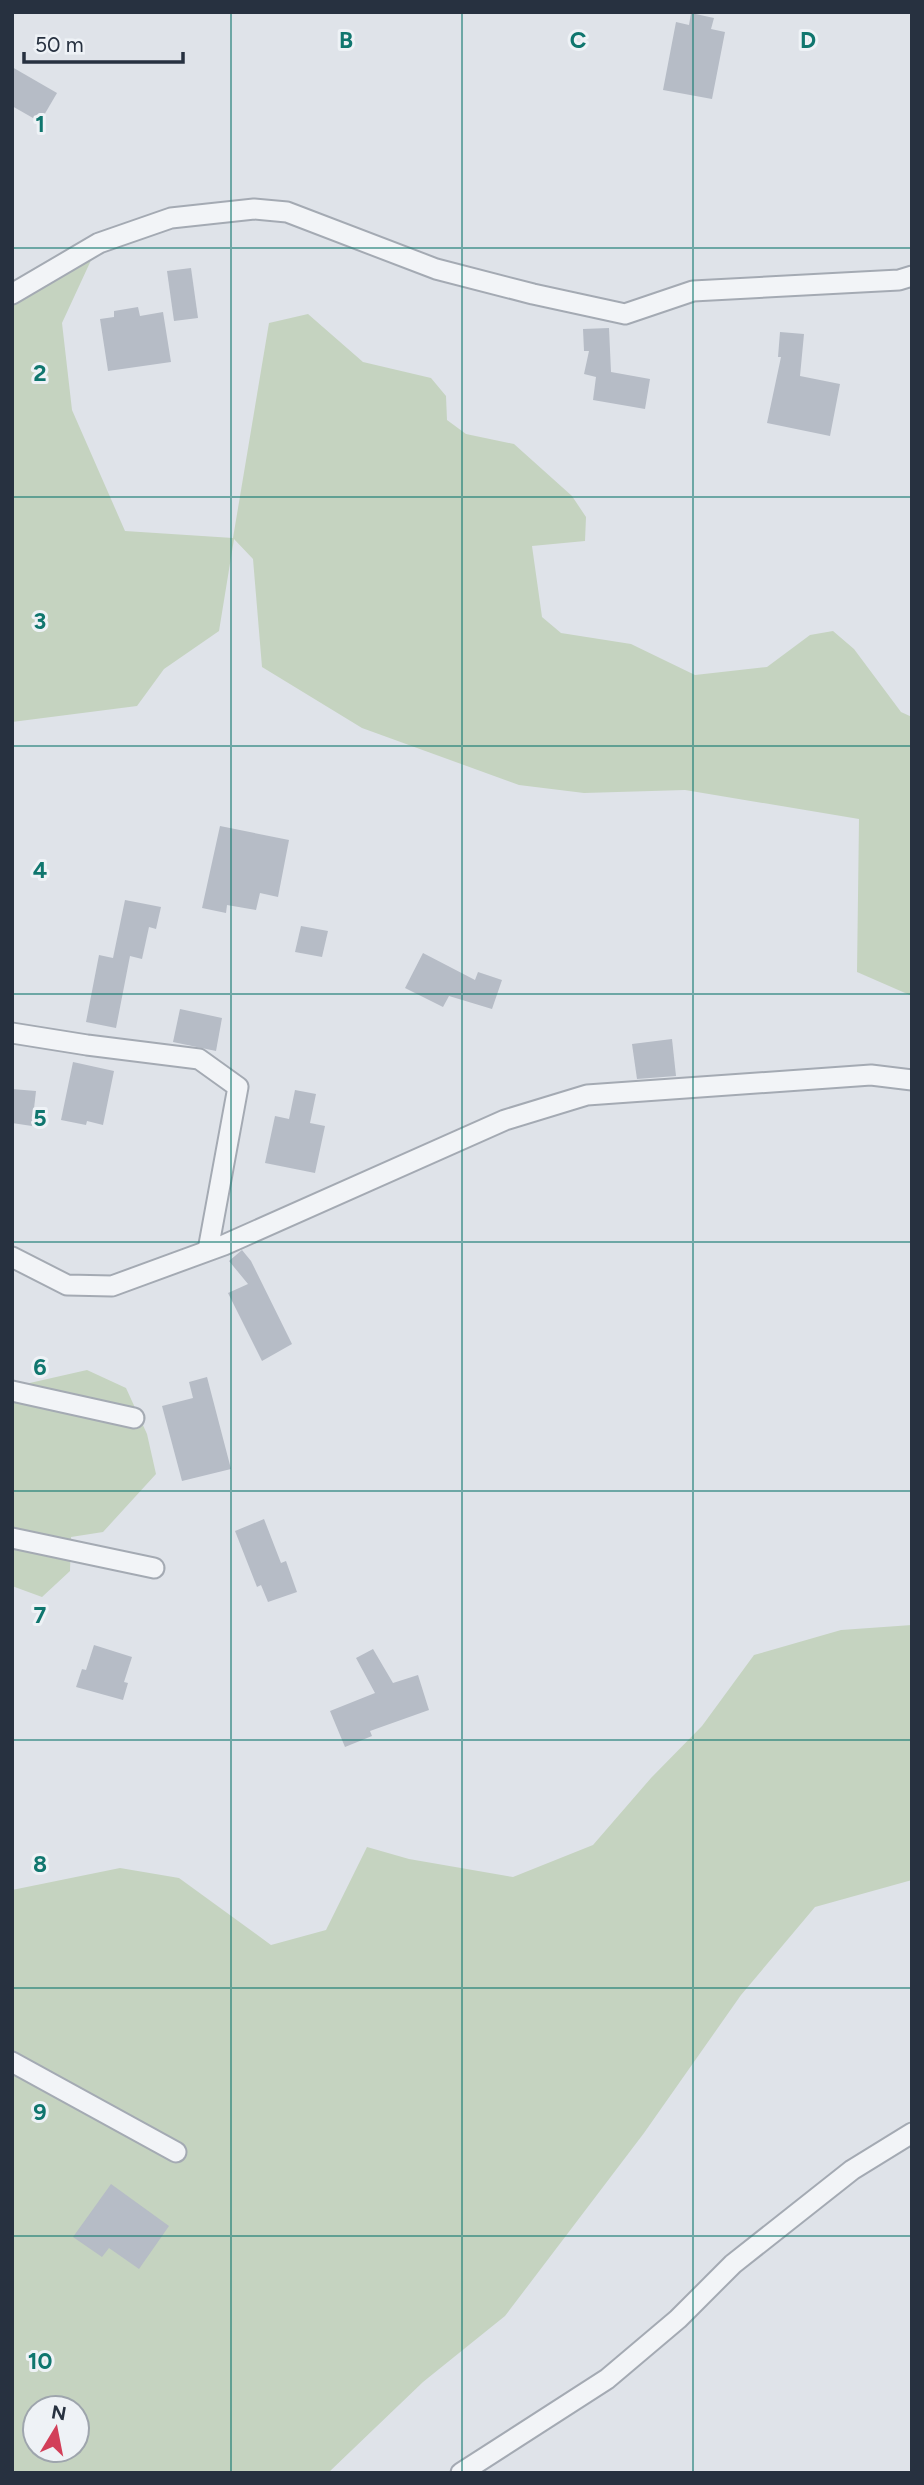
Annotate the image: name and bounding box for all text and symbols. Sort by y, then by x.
scale bar [24,21,184,65]
text: B [339,26,353,54]
text: C [570,26,587,54]
text: D [800,26,816,54]
text: 50 m [35,32,84,57]
text: 1 [35,110,45,138]
text: 2 [33,359,47,387]
text: 3 [34,607,46,635]
text: 4 [33,856,47,884]
text: 5 [33,1104,47,1132]
text: 6 [33,1353,47,1381]
text: 7 [34,1601,47,1629]
text: 8 [33,1850,47,1878]
text: 9 [33,2098,47,2126]
text: 10 [28,2347,52,2375]
north arrow [21,2394,91,2464]
text: N [50,2400,68,2425]

